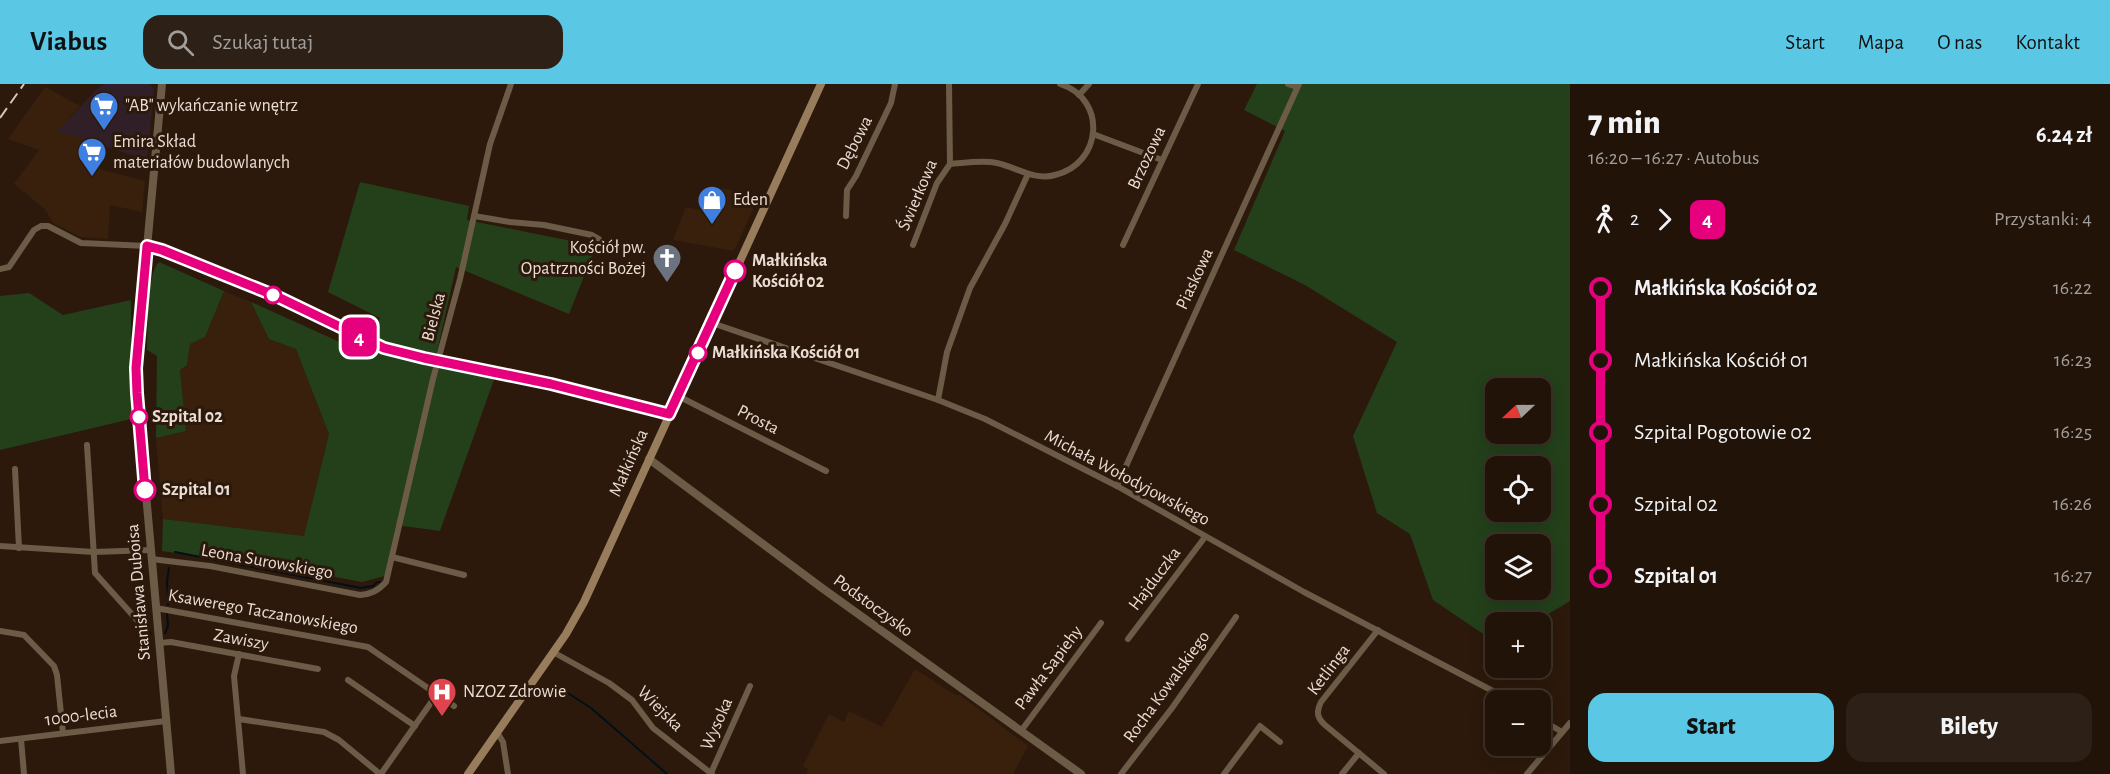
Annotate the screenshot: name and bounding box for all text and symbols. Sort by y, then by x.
search box [143,15,563,69]
icon: search [164,26,197,59]
text: Viabus [30,28,107,56]
text: Szukaj tutaj [212,31,313,53]
text: Start [1785,32,1825,53]
text: Mapa [1858,32,1904,53]
text: O nas [1937,32,1982,53]
text: Kontakt [2015,32,2080,53]
supermarket icon: "AB" wykańczanie wnętrz [88,90,120,132]
place label: "AB" wykańczanie wnętrz [125,97,298,115]
text: 7 min [1588,107,1661,140]
street label: Dębowa [834,113,876,173]
street label: Brzozowa [1125,124,1169,192]
text: 6.24 zł [2036,124,2092,146]
place label: Emira Skład materiałów budowlanych [113,133,290,172]
supermarket icon: Emira Skład materiałów budowlanych [76,136,108,178]
text: 16:20 – 16:27 · Autobus [1588,148,1759,168]
street label: Świerkowa [892,156,941,233]
shop icon: Eden [696,184,728,226]
place label: Eden [733,191,768,209]
icon: walk [1588,203,1621,236]
icon: forward [1648,203,1681,236]
text: 2 [1630,209,1639,229]
text: 4 [1702,209,1713,230]
text: Przystanki: 4 [1994,209,2092,229]
place label: Kościół pw. Opatrzności Bożej [521,239,646,278]
church icon: Kościół pw. Opatrzności Bożej [651,242,683,284]
street label: Piaskowa [1173,246,1217,312]
place label: Małkińska Kościół 02 [752,252,828,291]
marker: Małkińska Kościół 02 [724,260,746,282]
text: Małkińska Kościół 02 [1634,277,1818,299]
text: 16:22 [2053,278,2092,298]
unlabelled marker [264,286,282,304]
street label: Bielska [419,291,449,343]
line badge: 4 [340,318,379,356]
text: 4 [354,327,364,348]
marker: Małkińska Kościół 01 [689,344,707,362]
place label: Małkińska Kościół 01 [712,344,860,362]
text: Małkińska Kościół 01 [1634,349,1809,371]
text: 16:23 [2054,350,2092,370]
north arrow [1485,378,1551,444]
map controls [1485,378,1551,756]
street label: Prosta [734,402,782,438]
marker: Szpital 02 [130,408,148,426]
place label: Szpital 02 [152,408,223,426]
text: Szpital Pogotowie 02 [1634,421,1812,443]
text: 16:25 [2054,422,2092,442]
street label: Małkińska [606,427,652,499]
street label: Michała Wołodyjowskiego [1041,427,1213,529]
button: locate [1485,456,1551,522]
marker: Szpital 01 [134,479,156,501]
place label: Szpital 01 [162,481,231,499]
text: Szpital 02 [1634,493,1718,515]
text: 16:26 [2053,494,2092,514]
street label: Stanisława Duboisa [124,523,154,661]
button: layers [1485,534,1551,600]
street label: Leona Surowskiego [200,542,335,583]
street label: Hajduczka [1126,544,1184,614]
text: Szpital 01 [1634,565,1718,587]
text: 16:27 [2054,566,2092,586]
street label: Podstoczysko [830,571,916,641]
street label: Ksawerego Taczanowskiego [167,586,360,638]
button: + [1485,612,1551,678]
street label: Pawła Sapiehy [1012,622,1086,713]
street label: Zawiszy [212,626,270,654]
street label: Rocha Kowalskiego [1121,628,1214,746]
street label: Ketlinga [1304,641,1354,699]
hospital icon: NZOZ Zdrowie [426,676,458,718]
place label: NZOZ Zdrowie [463,683,566,701]
street label: Wiejska [634,683,686,735]
button: − [1485,690,1551,756]
button: Start [1588,693,1834,762]
button: Bilety [1846,693,2092,762]
street label: Wysoka [698,695,736,753]
street label: 1000-lecia [44,703,118,729]

